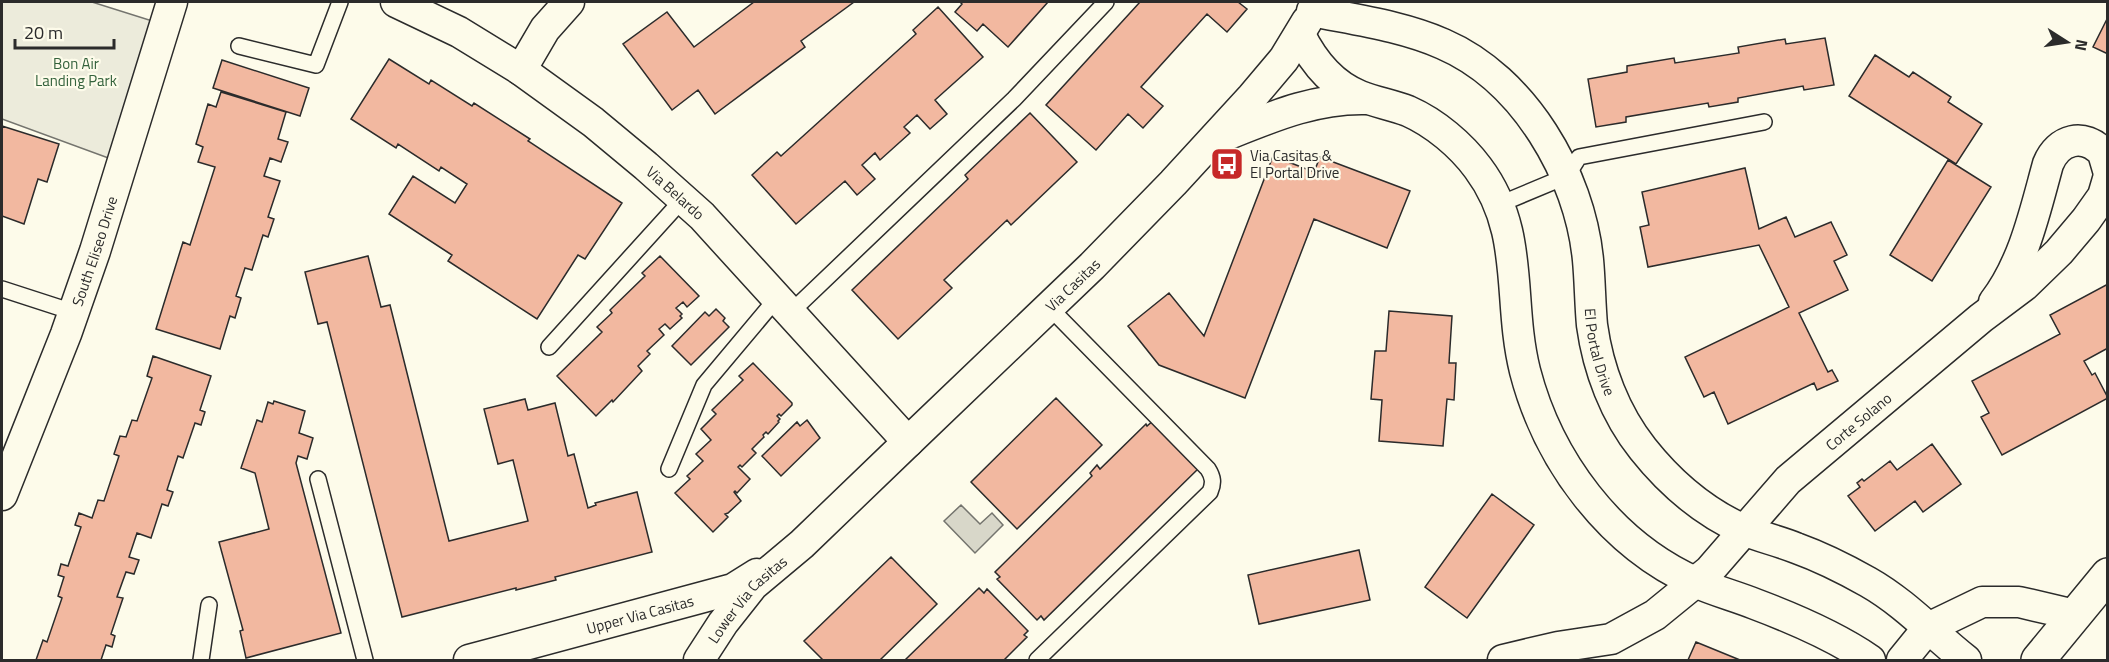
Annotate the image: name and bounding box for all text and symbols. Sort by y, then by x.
scale bar [15,12,114,50]
north arrow [2037,12,2097,72]
text: 20 m [24,19,63,46]
text: N [2069,37,2095,53]
park label: Bon Air Landing Park [35,52,117,92]
place label: Via Casitas & El Portal Drive [1250,144,1339,184]
bus stop icon: Via Casitas & El Portal Drive [1209,146,1245,182]
street label: Via Belardo [641,160,710,225]
street label: South Eliseo Drive [65,193,123,309]
street label: Via Casitas [1040,253,1105,317]
street label: El Portal Drive [1579,307,1622,399]
street label: Corte Solano [1820,386,1896,456]
street label: Lower Via Casitas [702,550,792,647]
street label: Upper Via Casitas [584,589,696,639]

